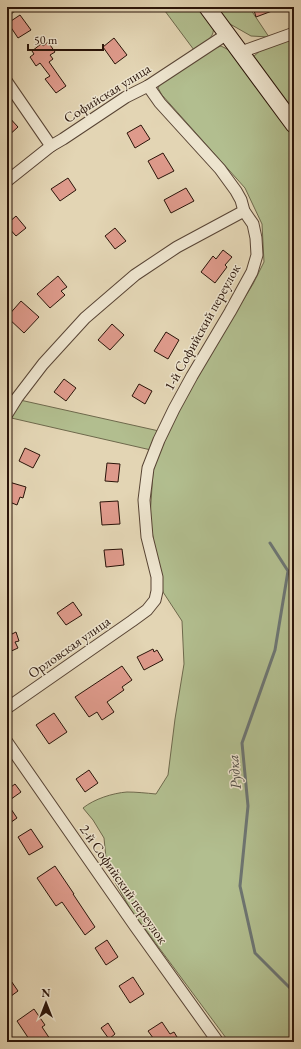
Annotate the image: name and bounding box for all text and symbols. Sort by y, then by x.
scale bar [28,26,103,52]
text: 50 m [34,32,58,48]
street label: Софийская улица [60,59,154,127]
street label: 1-й Софийский переулок [160,260,244,393]
street label: Орловская улица [24,612,114,682]
water label: Рудка [223,754,245,790]
street label: 2-й Софийский переулок [76,821,172,947]
north arrow [26,983,66,1023]
text: N [42,986,51,1000]

